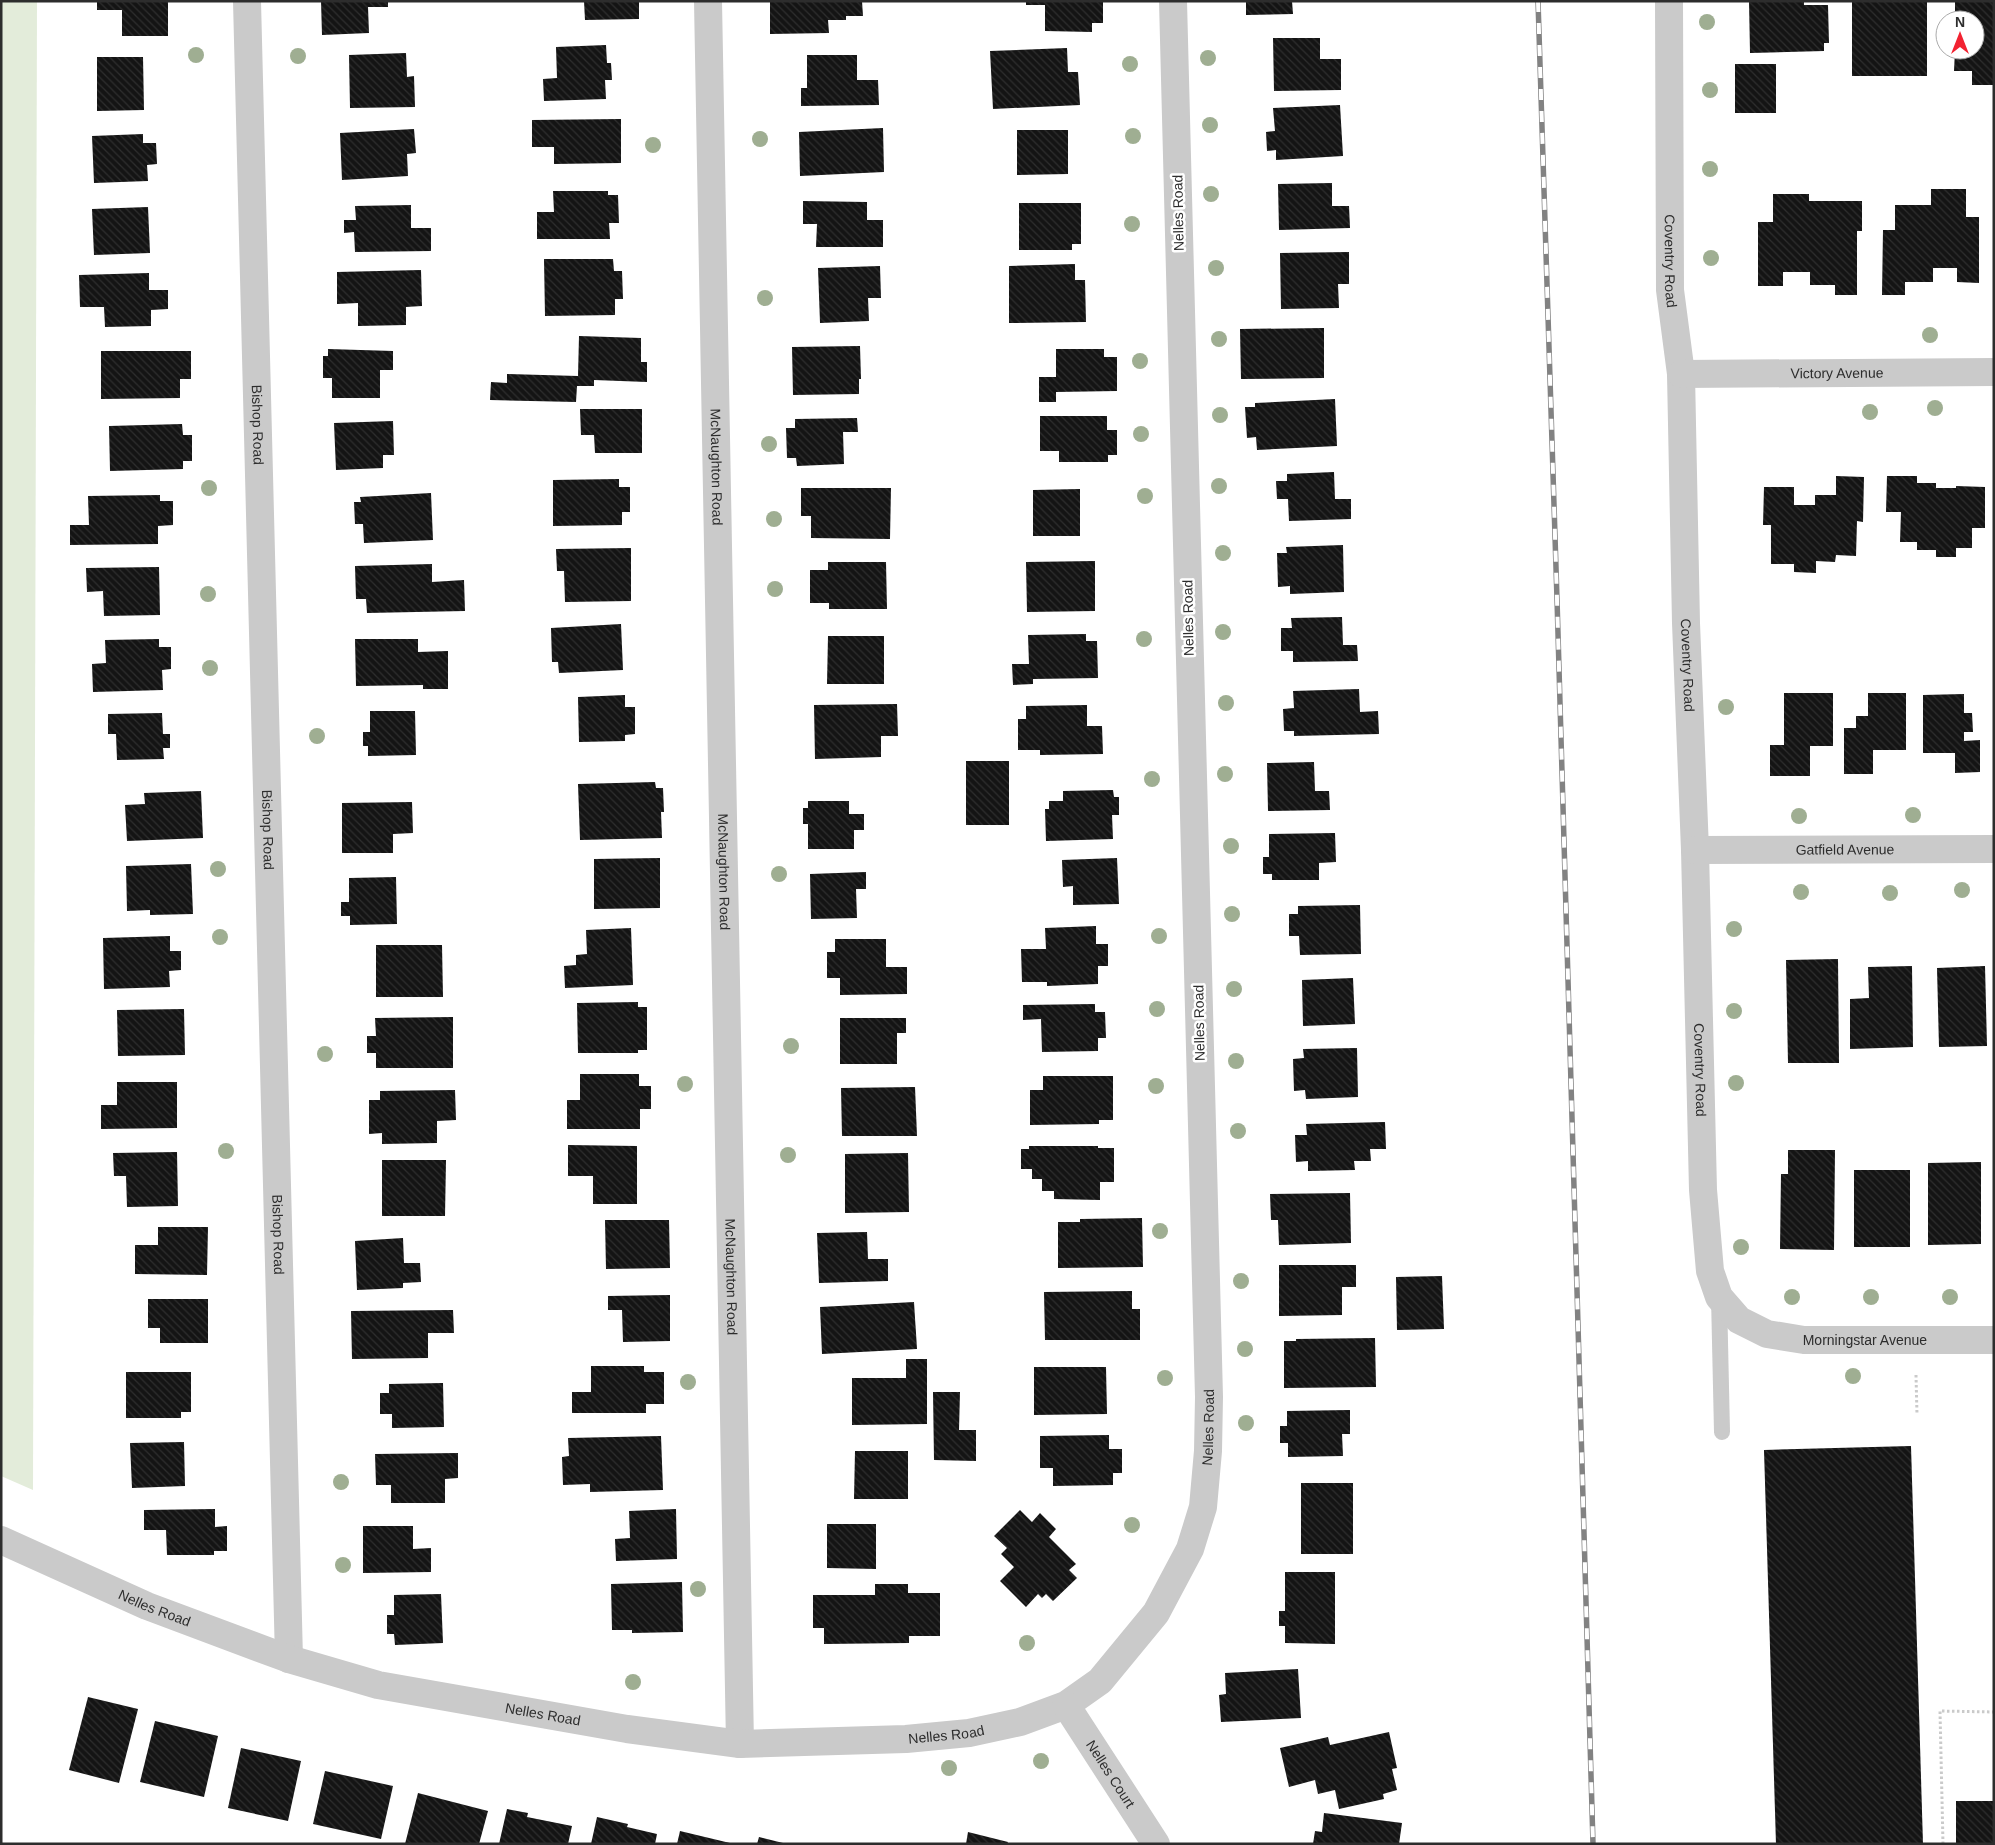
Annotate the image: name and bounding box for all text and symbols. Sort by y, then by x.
north arrow [1935,10,1985,60]
text: N [1955,14,1965,30]
street label: Nelles Road [1169,175,1187,251]
street label: Coventry Road [1662,214,1680,309]
street label: Victory Avenue [1790,365,1884,381]
street label: Bishop Road [249,385,267,465]
street label: McNaughton Road [707,408,726,525]
street label: Nelles Road [1179,580,1197,656]
street label: Coventry Road [1678,618,1698,712]
street label: Bishop Road [259,789,277,870]
street label: McNaughton Road [715,813,733,930]
street label: Gatfield Avenue [1796,841,1895,858]
street label: Nelles Road [1190,985,1208,1061]
street label: Coventry Road [1691,1023,1709,1117]
street label: Bishop Road [269,1194,287,1275]
street label: McNaughton Road [722,1218,740,1335]
street label: Morningstar Avenue [1803,1332,1927,1348]
street label: Nelles Road [1199,1389,1217,1466]
street label: Nelles Road [116,1586,193,1630]
street label: Nelles Road [504,1700,582,1729]
street label: Nelles Road [908,1722,986,1747]
street label: Nelles Court [1083,1737,1138,1811]

